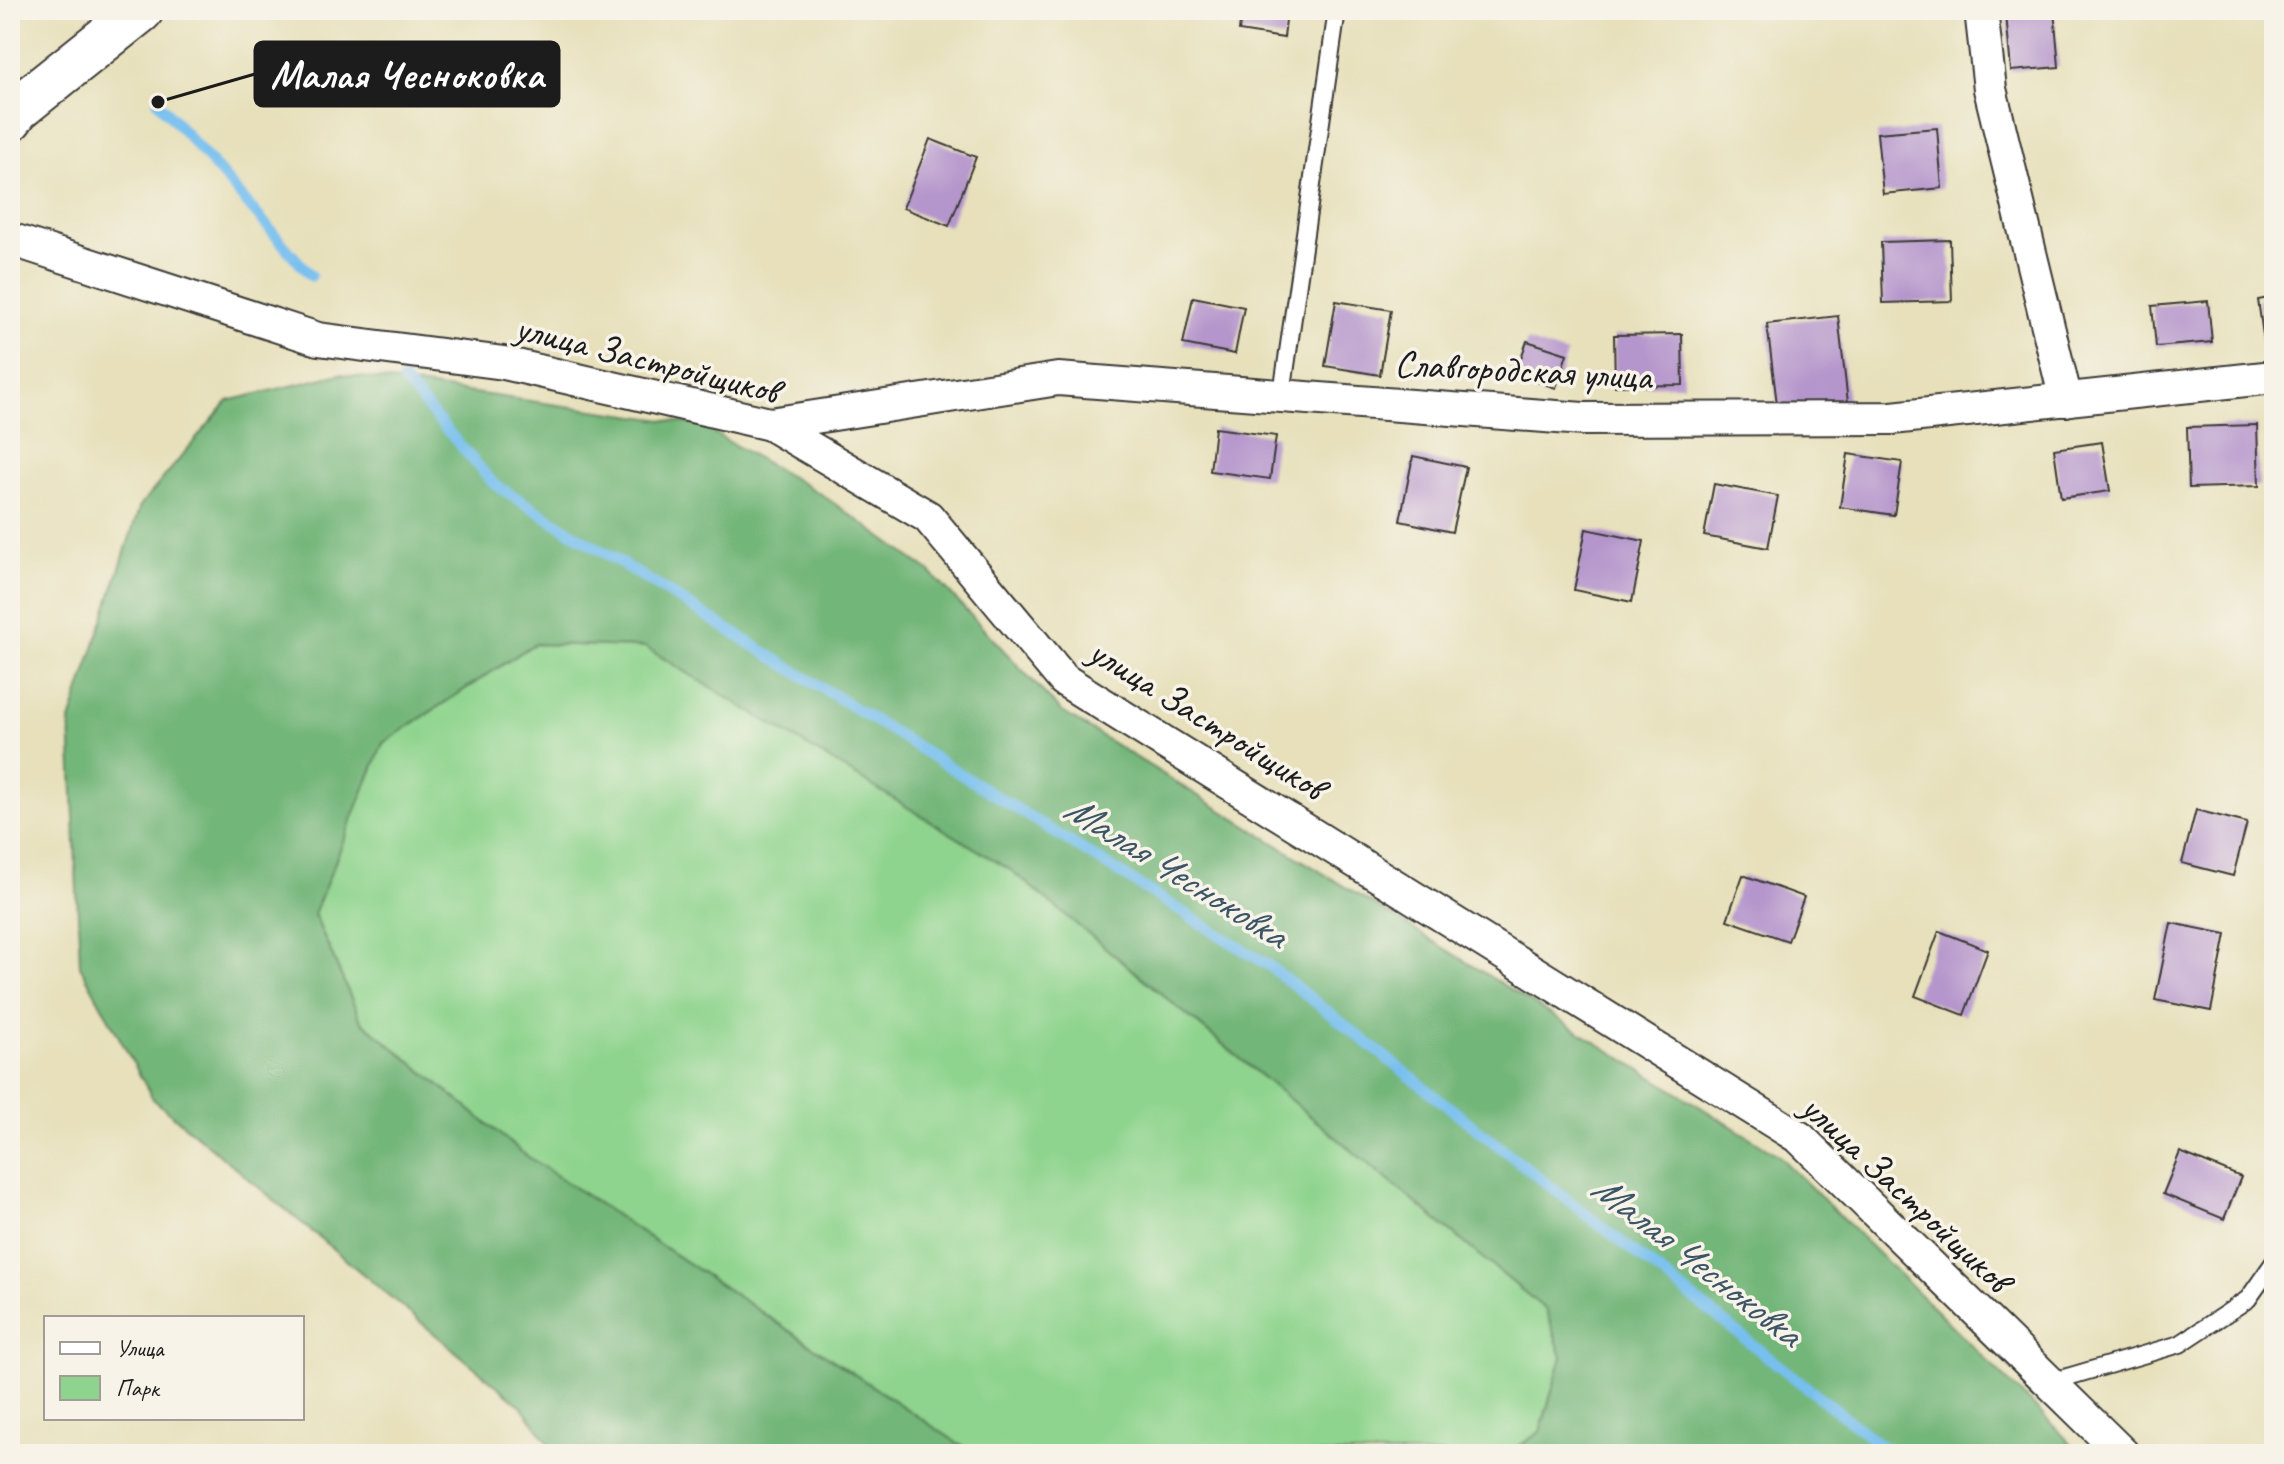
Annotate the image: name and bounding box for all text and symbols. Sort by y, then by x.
callout: Малая Чесноковка [255,42,559,106]
text: Малая Чесноковка [271,50,547,100]
street label: улица Застройщиков [509,303,790,416]
street label: Славгородская улица [1393,340,1655,400]
street label: улица Застройщиков [1079,627,1340,814]
water label: Малая Чесноковка [1056,783,1299,961]
street label: улица Застройщиков [1790,1083,2026,1307]
water label: Малая Чесноковка [1582,1163,1815,1360]
legend [44,1316,304,1420]
text: Улица [116,1333,165,1363]
text: Парк [116,1373,161,1403]

